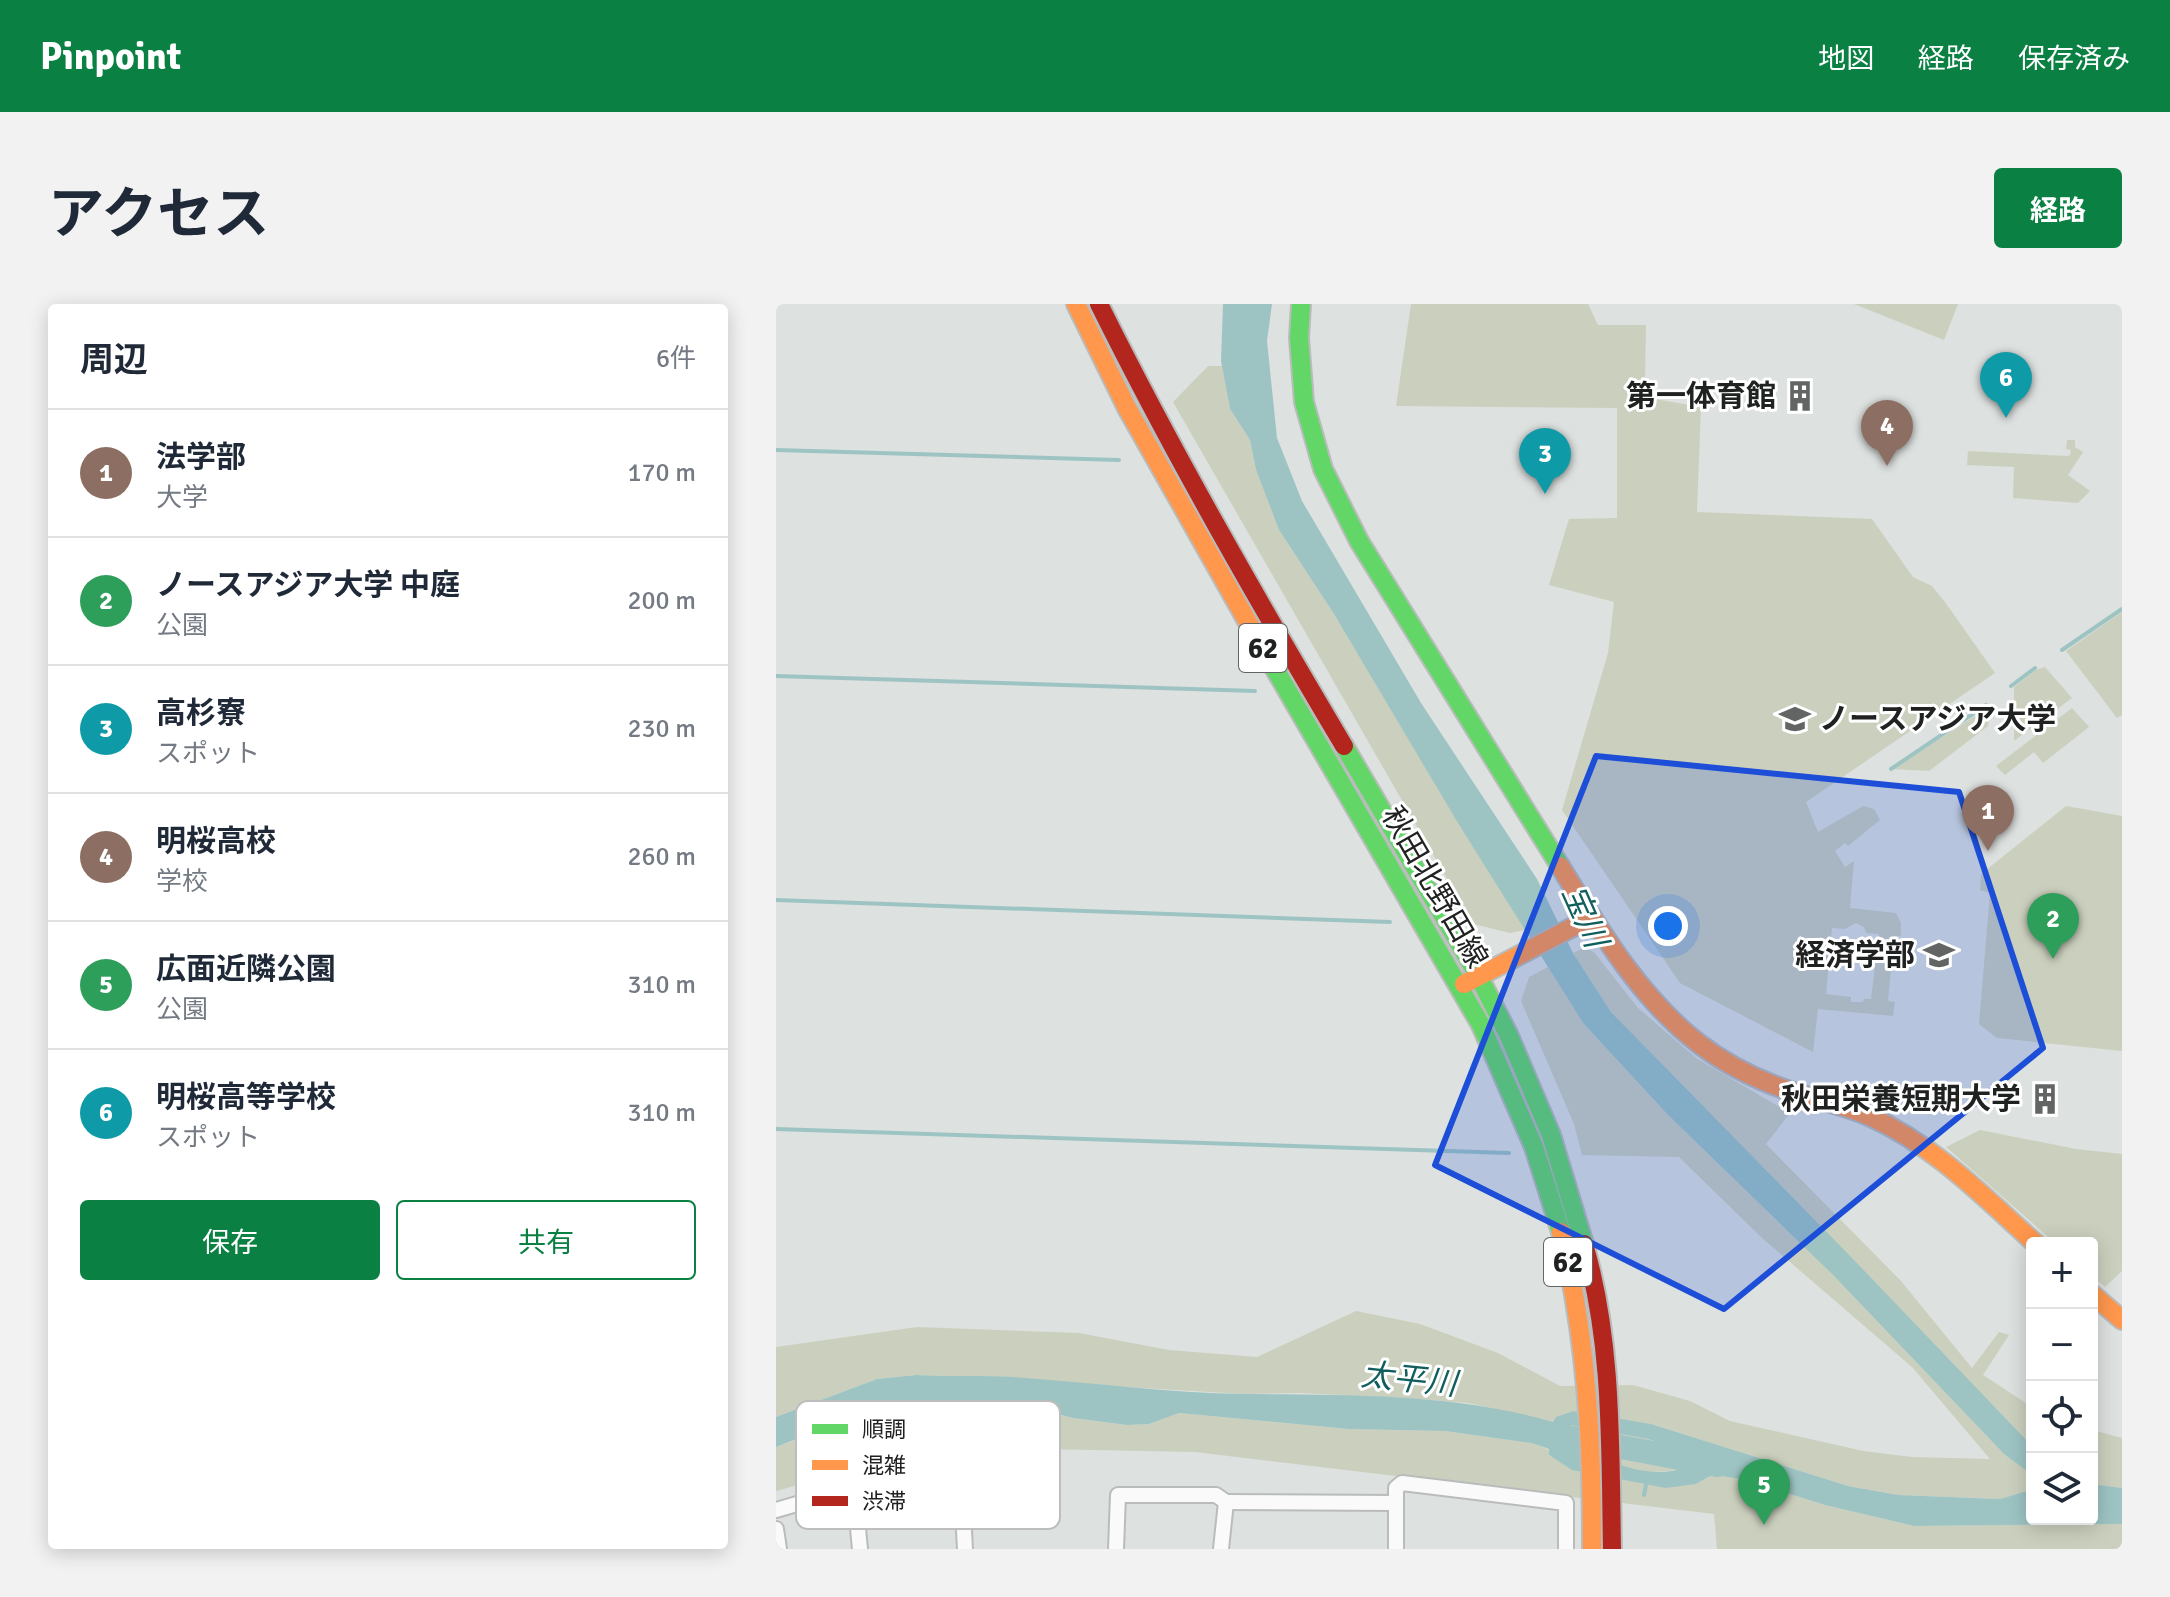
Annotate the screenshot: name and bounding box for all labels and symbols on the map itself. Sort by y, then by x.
pin: 6 [1980,352,2032,418]
place label: 第一体育館 [1626,378,1776,415]
building icon: 第一体育館 [1783,379,1817,413]
pin: 4 [1861,400,1913,466]
pin: 3 [1519,428,1571,494]
road number: 62 [1239,624,1287,672]
place label: ノースアジア大学 [1819,701,2056,738]
school or university icon: ノースアジア大学 [1778,702,1812,736]
pin: 1 [1962,785,2014,851]
street label: 秋田北野田線 [1374,800,1496,974]
water label: 宝川 [1554,879,1617,956]
pin: 2 [2027,893,2079,959]
your location [1648,906,1688,946]
place label: 経済学部 [1795,937,1915,974]
school or university icon: 経済学部 [1922,938,1956,972]
place label: 秋田栄養短期大学 [1781,1081,2021,1118]
building icon: 秋田栄養短期大学 [2028,1082,2062,1116]
road number: 62 [1544,1238,1592,1286]
water label: 太平川 [1359,1355,1462,1404]
legend [796,1401,1060,1529]
text: 順調 [862,1416,906,1443]
text: 混雑 [862,1452,906,1479]
pin: 5 [1738,1459,1790,1525]
text: 渋滞 [862,1488,906,1515]

